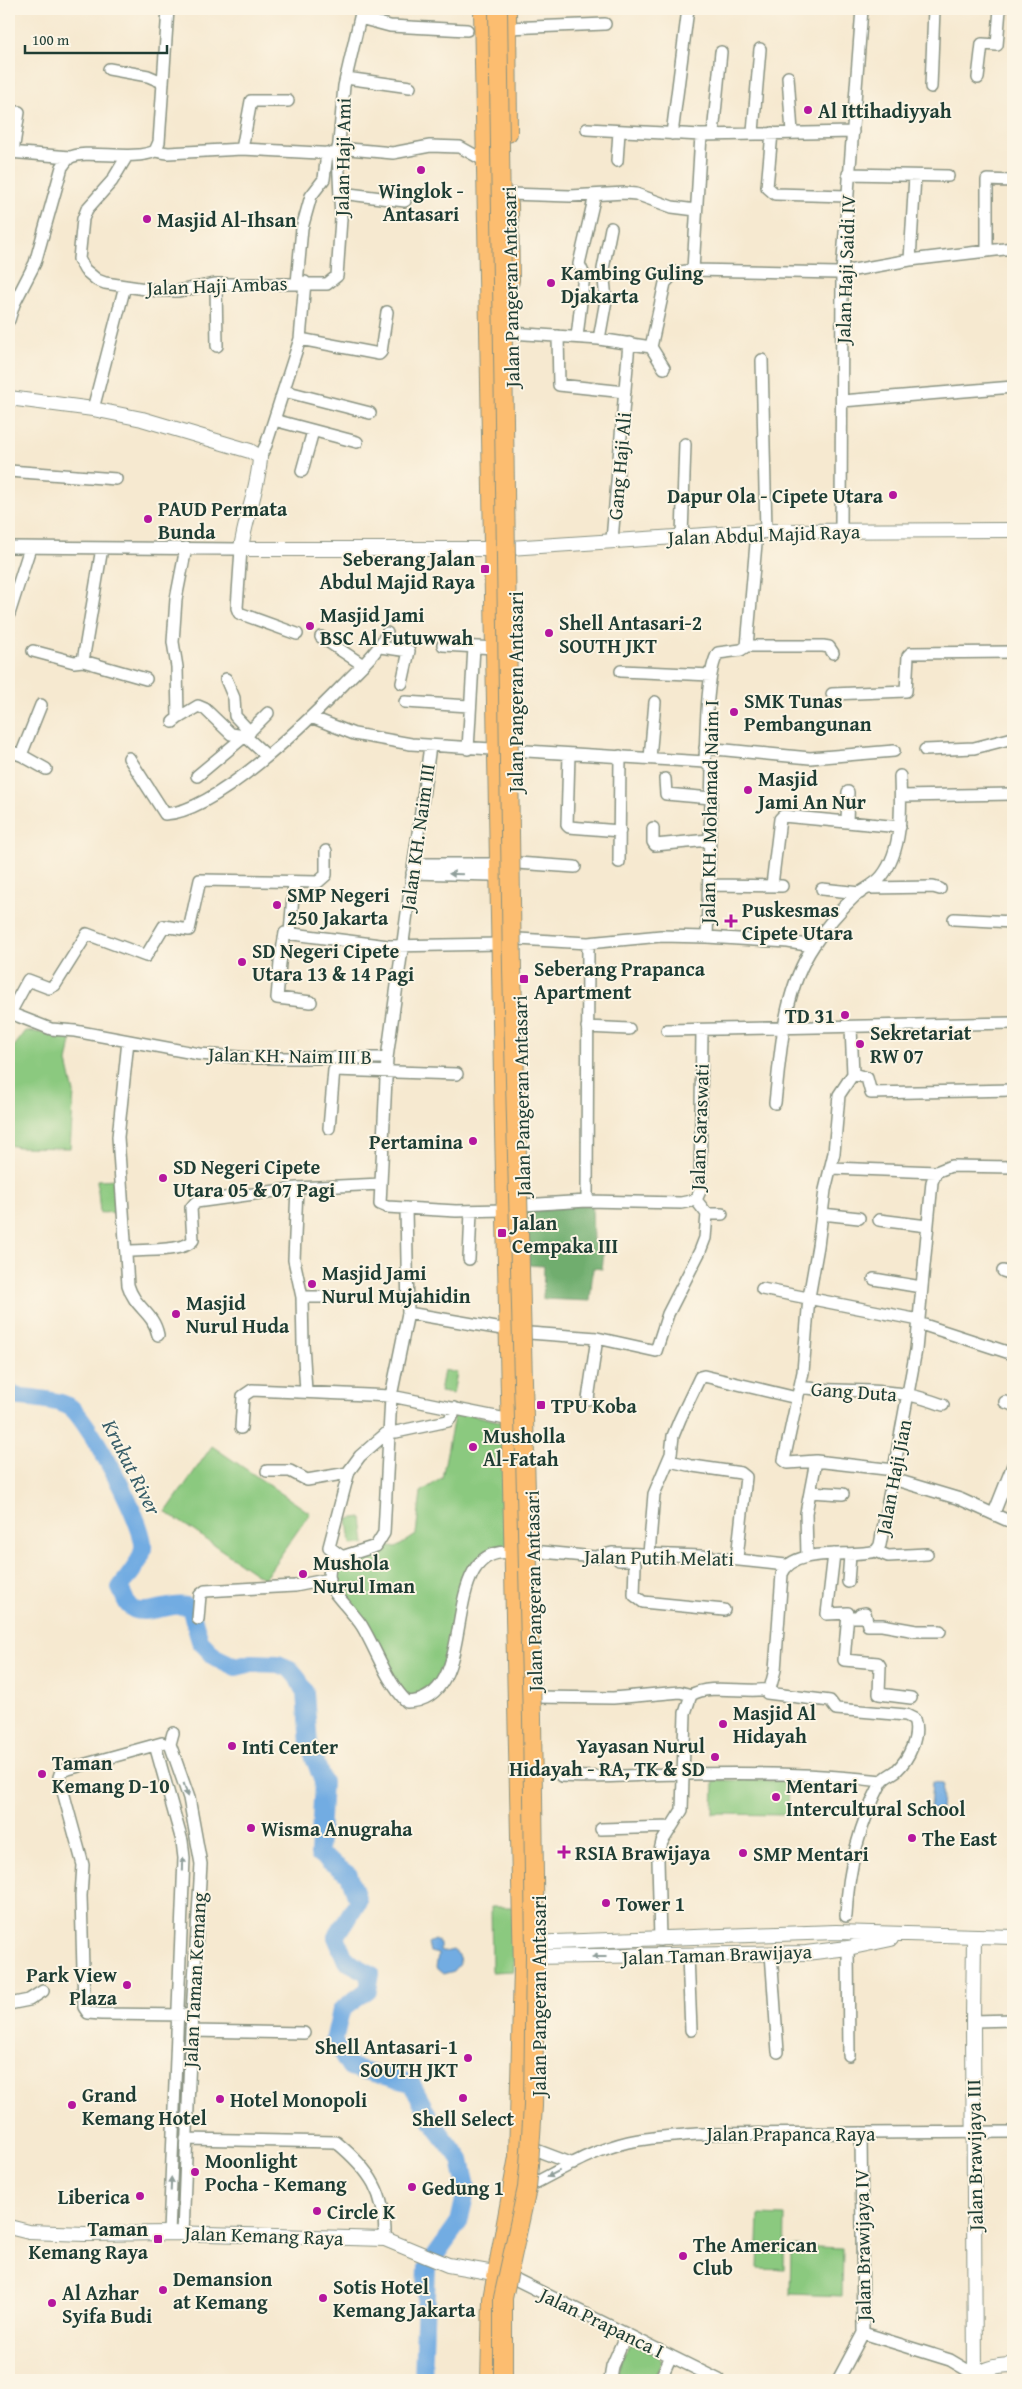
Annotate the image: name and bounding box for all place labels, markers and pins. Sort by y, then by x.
place label: Al Ittihadiyyah [818,96,952,125]
marker: Al Ittihadiyyah [802,104,814,116]
marker: Winglok - Antasari [415,164,427,176]
place label: Winglok - Antasari [378,176,464,228]
place label: Masjid Al-Ihsan [157,205,297,234]
marker: Masjid Al-Ihsan [141,213,153,225]
place label: Kambing Guling Djakarta [561,258,704,310]
marker: Kambing Guling Djakarta [545,277,557,289]
place label: Dapur Ola - Cipete Utara [667,481,884,510]
marker: Dapur Ola - Cipete Utara [887,489,899,501]
place label: PAUD Permata Bunda [158,494,288,546]
marker: PAUD Permata Bunda [142,513,154,525]
place label: Seberang Jalan Abdul Majid Raya [319,544,476,596]
marker: Seberang Jalan Abdul Majid Raya [479,563,491,575]
place label: Masjid Jami BSC Al Futuwwah [320,600,474,652]
place label: Shell Antasari-2 SOUTH JKT [559,608,702,660]
marker: Masjid Jami BSC Al Futuwwah [304,620,316,632]
marker: Shell Antasari-2 SOUTH JKT [543,627,555,639]
place label: SMK Tunas Pembangunan [744,686,872,738]
marker: SMK Tunas Pembangunan [728,706,740,718]
place label: Masjid Jami An Nur [755,764,866,816]
marker: Masjid Jami An Nur [742,784,754,796]
place label: SMP Negeri 250 Jakarta [287,880,390,932]
place label: Puskesmas Cipete Utara [742,895,854,947]
marker: SMP Negeri 250 Jakarta [271,899,283,911]
marker: Puskesmas Cipete Utara [724,914,738,928]
place label: SD Negeri Cipete Utara 13 & 14 Pagi [252,936,414,988]
place label: Seberang Prapanca Apartment [534,954,706,1006]
marker: SD Negeri Cipete Utara 13 & 14 Pagi [236,956,248,968]
marker: Seberang Prapanca Apartment [518,973,530,985]
place label: TD 31 [785,1001,835,1030]
marker: TD 31 [839,1009,851,1021]
place label: Sekretariat RW 07 [870,1018,972,1070]
marker: Sekretariat RW 07 [854,1038,866,1050]
place label: Pertamina [369,1127,464,1156]
marker: Pertamina [467,1135,479,1147]
place label: SD Negeri Cipete Utara 05 & 07 Pagi [173,1152,335,1204]
marker: SD Negeri Cipete Utara 05 & 07 Pagi [157,1172,169,1184]
place label: Jalan Cempaka III [509,1208,618,1260]
marker: Jalan Cempaka III [496,1227,508,1239]
place label: Masjid Jami Nurul Mujahidin [322,1258,471,1310]
marker: Masjid Jami Nurul Mujahidin [306,1278,318,1290]
place label: Masjid Nurul Huda [186,1288,290,1340]
marker: Masjid Nurul Huda [170,1308,182,1320]
place label: TPU Koba [551,1391,638,1420]
marker: TPU Koba [535,1399,547,1411]
place label: Musholla Al-Fatah [483,1421,566,1473]
marker: Musholla Al-Fatah [467,1441,479,1453]
place label: Mushola Nurul Iman [313,1548,415,1600]
marker: Mushola Nurul Iman [297,1568,309,1580]
place label: Masjid Al Hidayah [733,1698,816,1750]
marker: Masjid Al Hidayah [717,1718,729,1730]
place label: Yayasan Nurul Hidayah - RA, TK & SD [509,1731,705,1783]
place label: Inti Center [242,1732,338,1761]
marker: Inti Center [226,1740,238,1752]
place label: Taman Kemang D-10 [52,1748,170,1800]
marker: Yayasan Nurul Hidayah - RA, TK & SD [709,1751,721,1763]
marker: Taman Kemang D-10 [36,1768,48,1780]
place label: Mentari Intercultural School [786,1771,965,1823]
marker: Mentari Intercultural School [770,1791,782,1803]
place label: Wisma Anugraha [261,1814,413,1843]
marker: Wisma Anugraha [245,1822,257,1834]
place label: The East [922,1824,997,1853]
marker: The East [906,1832,918,1844]
place label: RSIA Brawijaya [575,1838,711,1867]
place label: SMP Mentari [753,1839,869,1868]
marker: RSIA Brawijaya [557,1845,571,1859]
marker: SMP Mentari [737,1847,749,1859]
place label: Tower 1 [616,1889,685,1918]
marker: Tower 1 [600,1897,612,1909]
place label: Park View Plaza [26,1960,118,2012]
marker: Park View Plaza [121,1979,133,1991]
place label: Shell Antasari-1 SOUTH JKT [315,2032,458,2084]
marker: Shell Antasari-1 SOUTH JKT [462,2052,474,2064]
place label: Grand Kemang Hotel [82,2080,207,2132]
place label: Hotel Monopoli [230,2085,367,2114]
marker: Shell Select [457,2092,469,2104]
marker: Hotel Monopoli [214,2093,226,2105]
marker: Grand Kemang Hotel [66,2099,78,2111]
place label: Shell Select [412,2104,514,2133]
place label: Moonlight Pocha - Kemang [205,2146,347,2198]
marker: Moonlight Pocha - Kemang [189,2166,201,2178]
place label: Gedung 1 [422,2173,504,2202]
marker: Gedung 1 [406,2181,418,2193]
place label: Liberica [58,2182,131,2211]
marker: Liberica [134,2190,146,2202]
place label: Circle K [327,2197,396,2226]
marker: Circle K [311,2205,323,2217]
place label: Taman Kemang Raya [29,2214,149,2266]
place label: The American Club [693,2230,817,2282]
marker: Taman Kemang Raya [152,2233,164,2245]
marker: The American Club [677,2250,689,2262]
place label: Demansion at Kemang [173,2264,273,2316]
place label: Sotis Hotel Kemang Jakarta [333,2272,476,2324]
place label: Al Azhar Syifa Budi [62,2278,152,2330]
marker: Demansion at Kemang [157,2284,169,2296]
marker: Sotis Hotel Kemang Jakarta [317,2292,329,2304]
marker: Al Azhar Syifa Budi [46,2297,58,2309]

